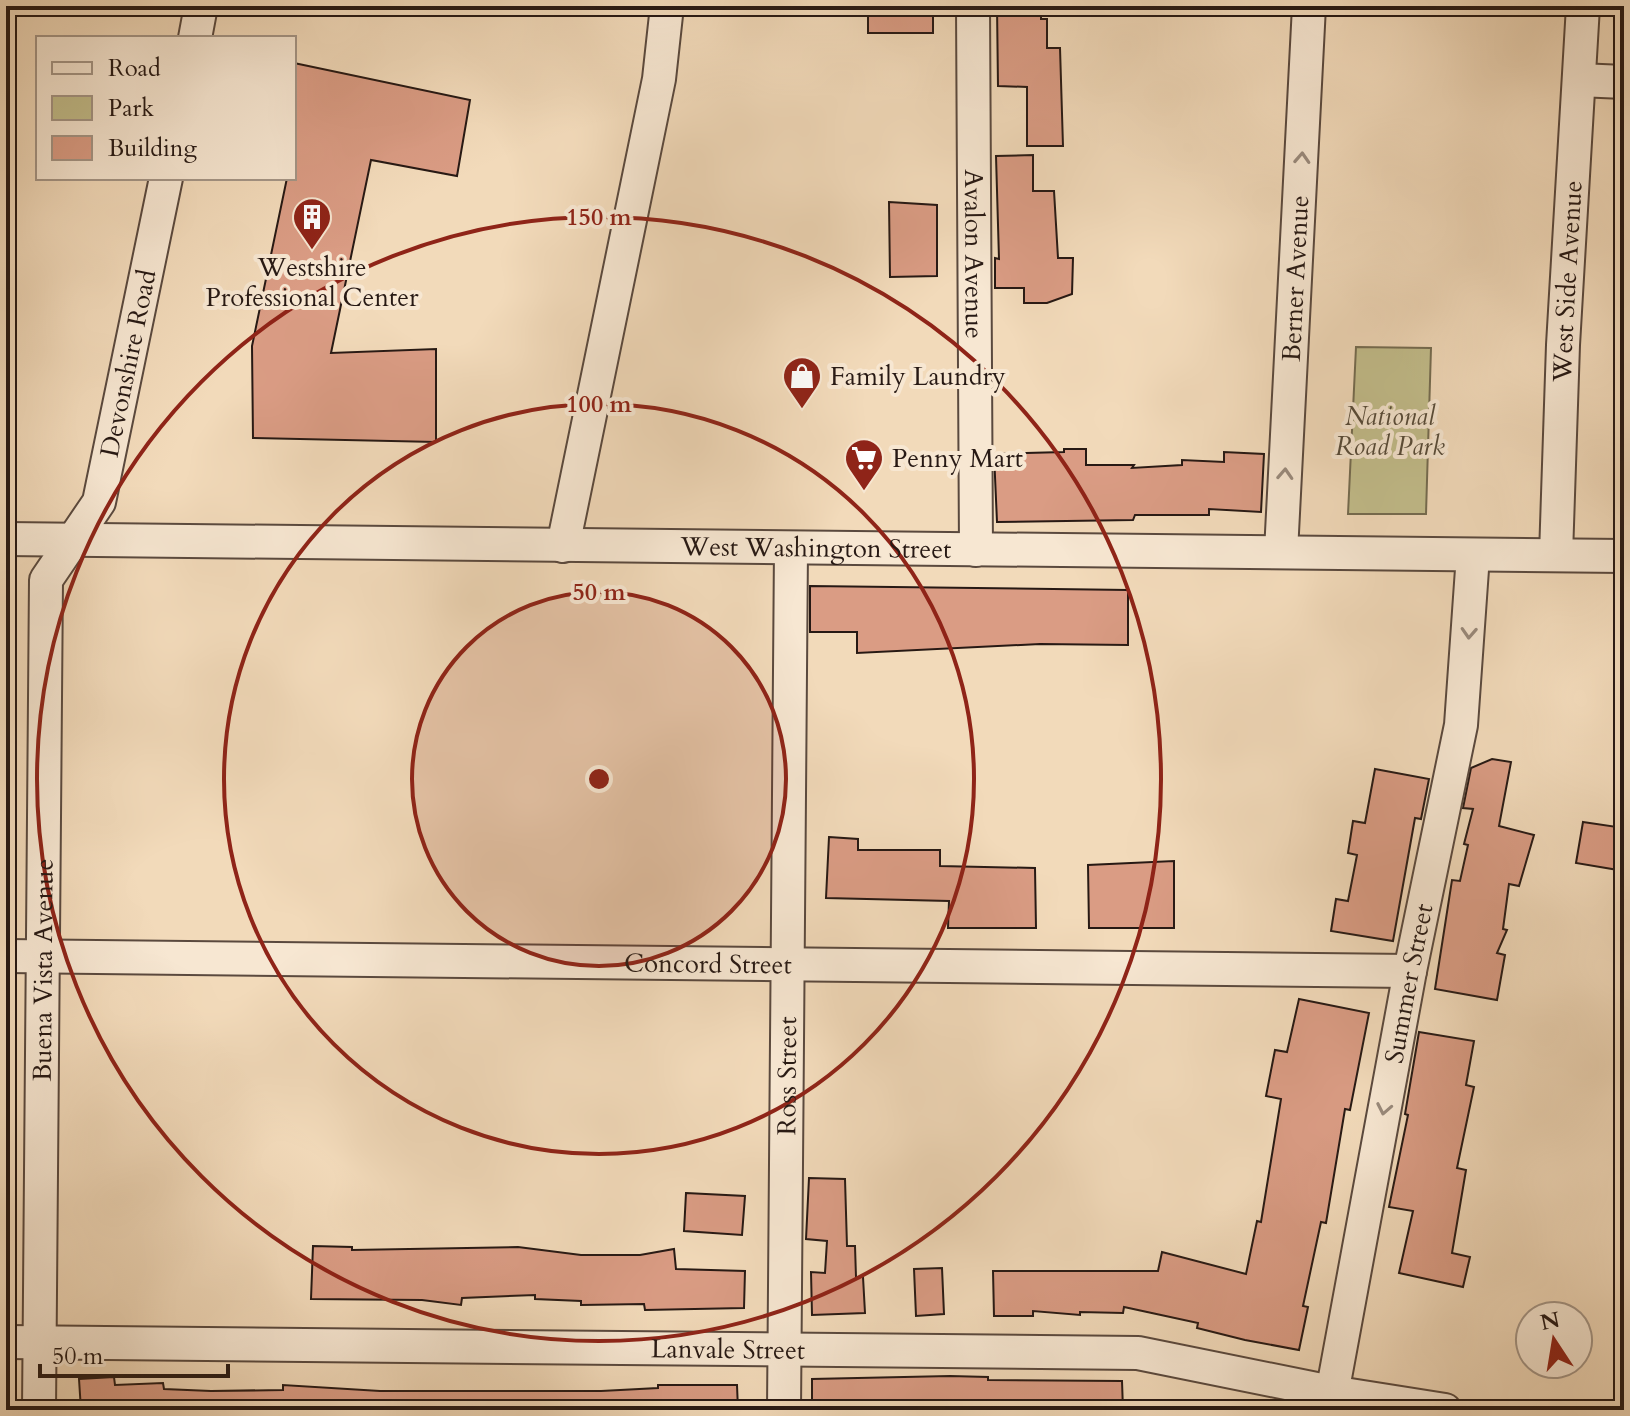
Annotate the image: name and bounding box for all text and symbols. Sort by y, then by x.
legend [36,36,296,180]
text: Road [108,52,161,85]
text: Park [108,92,154,125]
text: Building [108,132,198,165]
one-way arrow [1293,151,1310,164]
street label: Avalon Avenue [956,169,992,339]
street label: West Side Avenue [1545,180,1591,384]
street label: Berner Avenue [1274,194,1317,362]
building icon: Westshire Professional Center [291,196,333,251]
text: 150 m [566,201,633,234]
place label: Westshire Professional Center [206,250,419,315]
street label: Devonshire Road [92,266,165,460]
shop icon: Family Laundry [781,355,823,410]
place label: Family Laundry [830,359,1006,394]
text: 100 m [566,388,633,421]
park label: National Road Park [1335,399,1445,464]
supermarket icon: Penny Mart [843,437,885,492]
place label: Penny Mart [892,441,1023,476]
one-way arrow [1277,467,1294,480]
street label: West Washington Street [679,529,951,567]
text: 50 m [572,576,626,609]
one-way arrow [1461,627,1478,640]
centre of rings [585,765,613,793]
street label: Buena Vista Avenue [25,859,62,1082]
street label: Summer Street [1376,900,1442,1066]
street label: Concord Street [624,946,792,982]
street label: Ross Street [769,1016,805,1136]
one-way arrow [1377,1102,1394,1116]
north arrow [1514,1300,1594,1380]
text: N [1538,1305,1563,1338]
scale bar [40,1328,228,1378]
street label: Lanvale Street [651,1331,805,1368]
text: 50 m [52,1340,104,1373]

